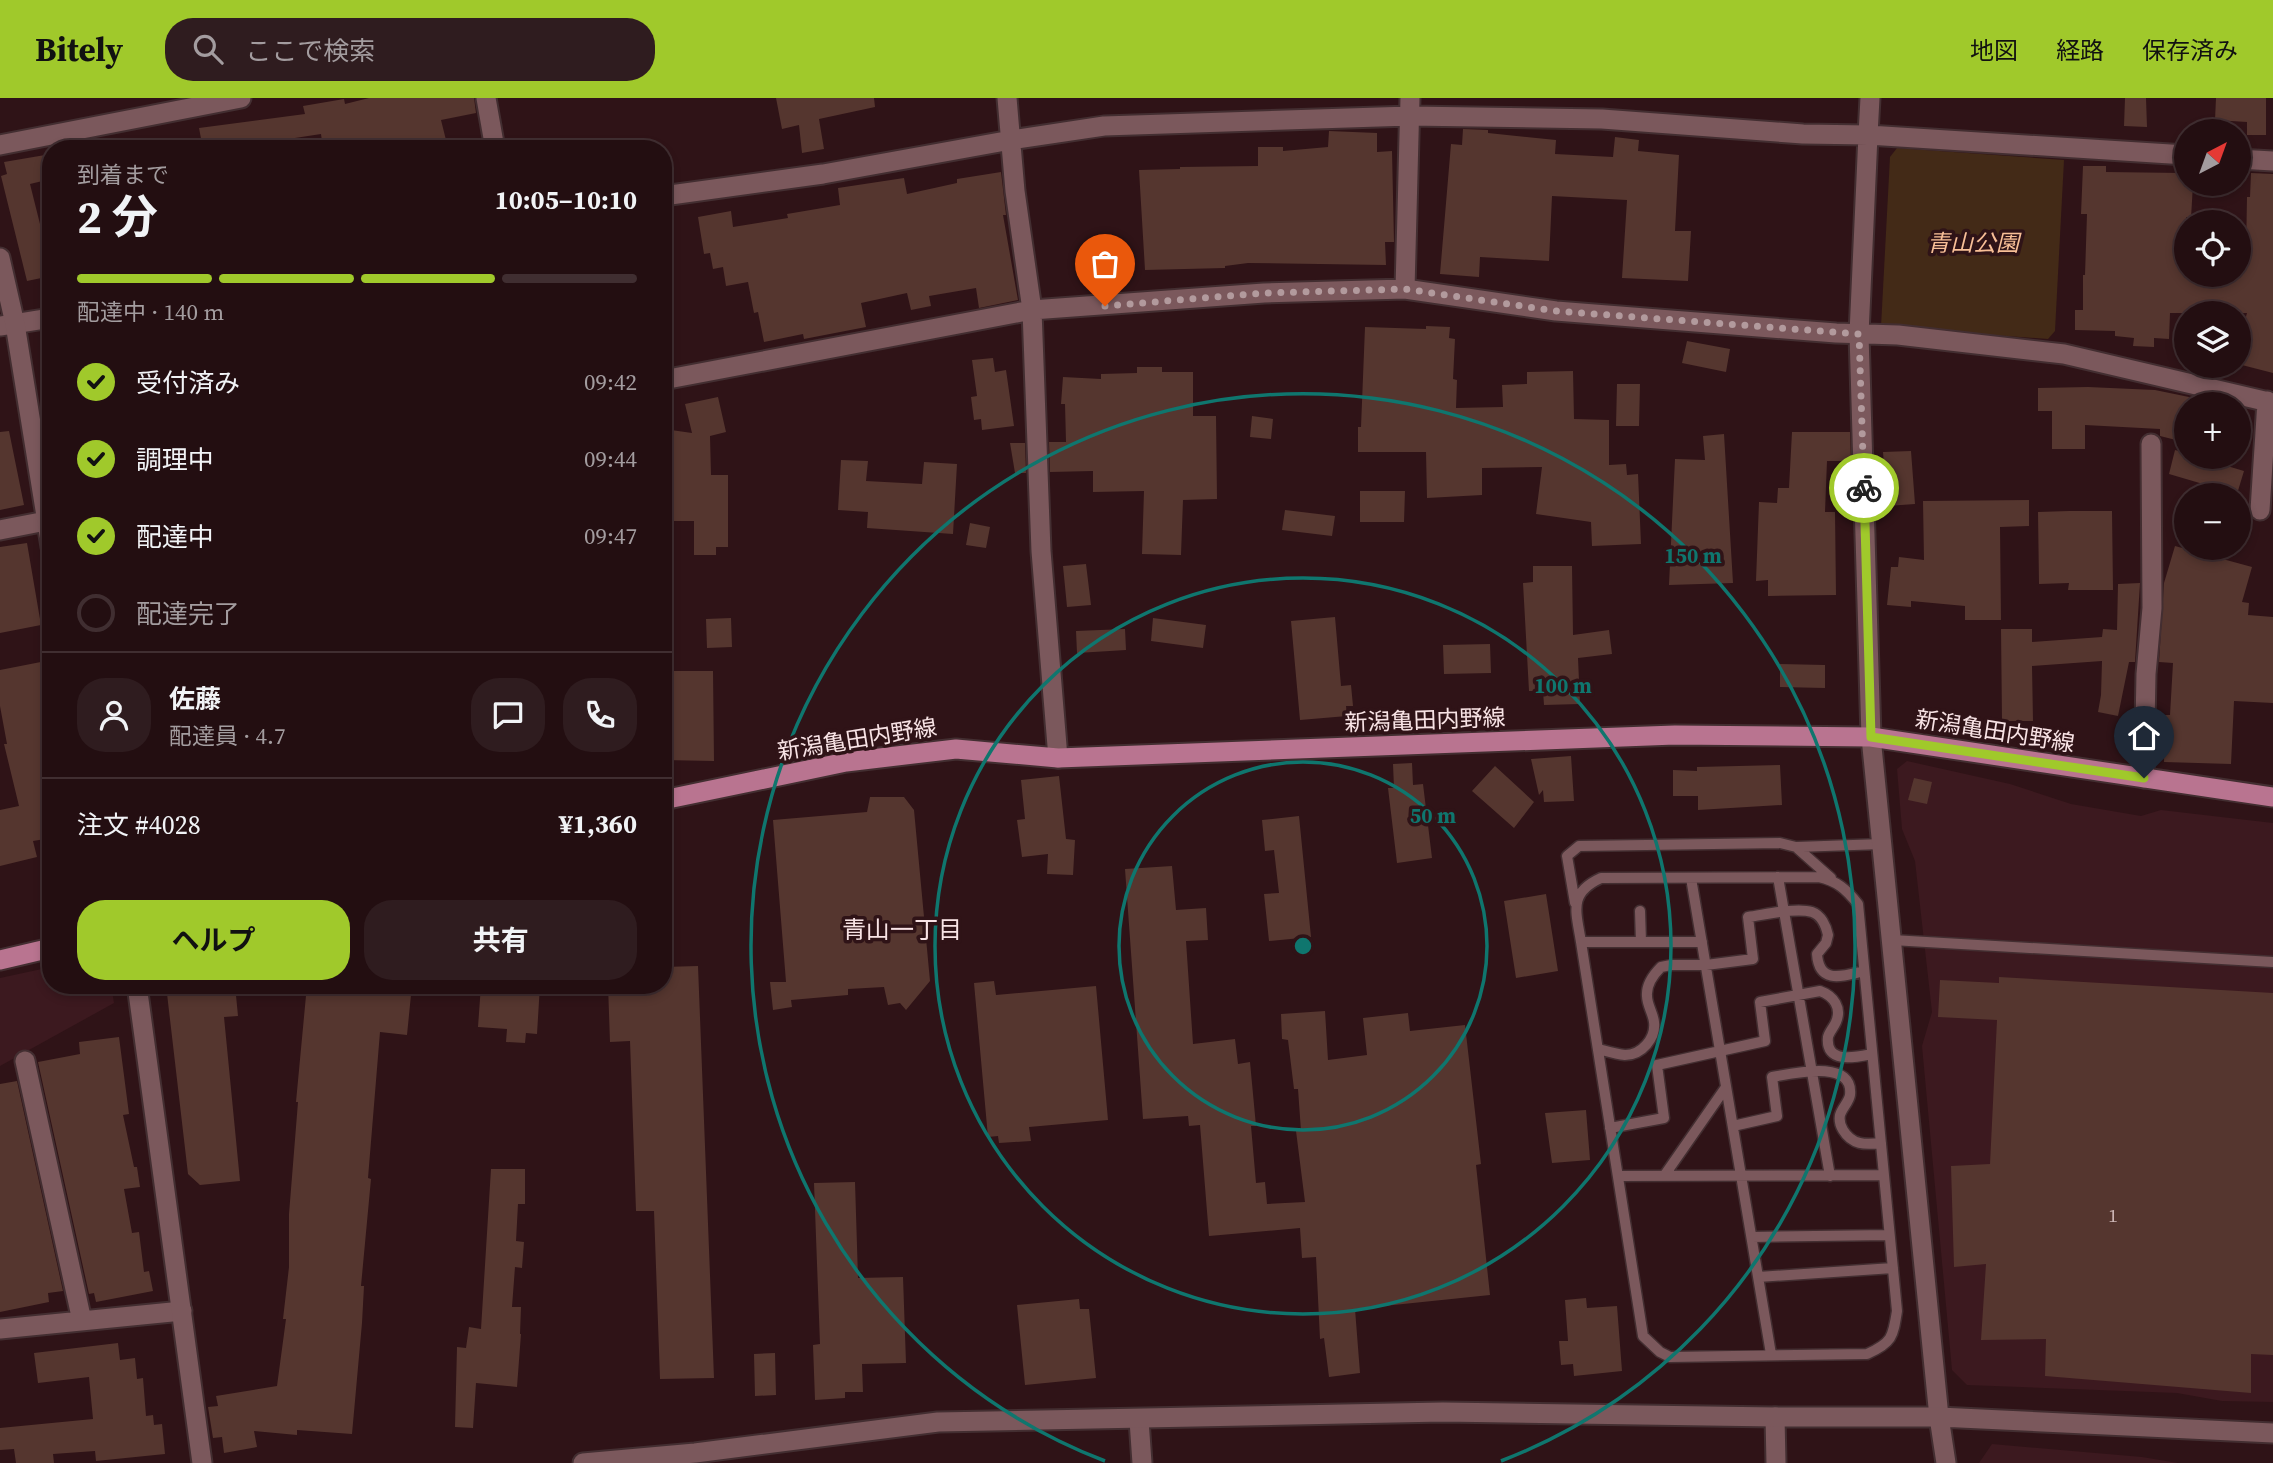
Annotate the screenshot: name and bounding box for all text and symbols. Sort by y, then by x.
search box [165,18,655,81]
text: Bitely [35,27,123,72]
icon: search [189,30,227,68]
text: ここで検索 [245,33,375,69]
text: 地図 [1970,34,2018,67]
text: 経路 [2056,34,2104,67]
text: 保存済み [2142,34,2238,67]
north arrow [2174,119,2250,196]
map controls [2174,119,2251,560]
text: 到着まで [77,159,169,191]
text: 10:05–10:10 [495,182,637,218]
text: 2 分 [77,185,158,248]
button: locate [2174,210,2251,287]
park label: 青山公園 [1927,227,2022,259]
pin [1075,234,1135,306]
icon: bag [1086,245,1124,283]
text: 配達中 · 140 m [77,296,224,328]
button: layers [2174,301,2251,378]
icon: check [77,363,115,401]
text: 受付済み [136,365,240,401]
text: 09:42 [584,366,637,398]
button: + [2174,392,2251,469]
icon: check [77,440,115,478]
text: 調理中 [136,442,214,478]
text: 09:44 [584,443,637,475]
courier [1829,453,1899,523]
icon: bike [1845,469,1883,507]
button: − [2174,483,2251,560]
icon: check [77,517,115,555]
text: 配達中 [136,519,214,555]
text: 09:47 [584,520,637,552]
text: 150 m [1664,541,1722,570]
text: 配達完了 [136,596,240,632]
text: 100 m [1534,671,1592,700]
button: person [77,678,151,752]
button: chat [471,678,545,752]
button: phone [563,678,637,752]
text: 佐藤 [169,681,221,717]
street label: 新潟亀田内野線 [1344,701,1506,739]
street label: 新潟亀田内野線 [1913,703,2077,759]
pin [2114,706,2174,778]
street label: 新潟亀田内野線 [775,711,939,767]
icon: home [2125,717,2163,755]
text: 配達員 · 4.7 [169,720,286,752]
text: 50 m [1410,801,1456,830]
text: ¥1,360 [559,806,637,842]
text: 注文 #4028 [77,807,201,843]
button: ヘルプ [77,900,350,980]
button: 共有 [364,900,637,980]
district label: 青山一丁目 [842,913,962,946]
centre of rings [1291,934,1315,958]
house number: 1 [2108,1202,2118,1228]

